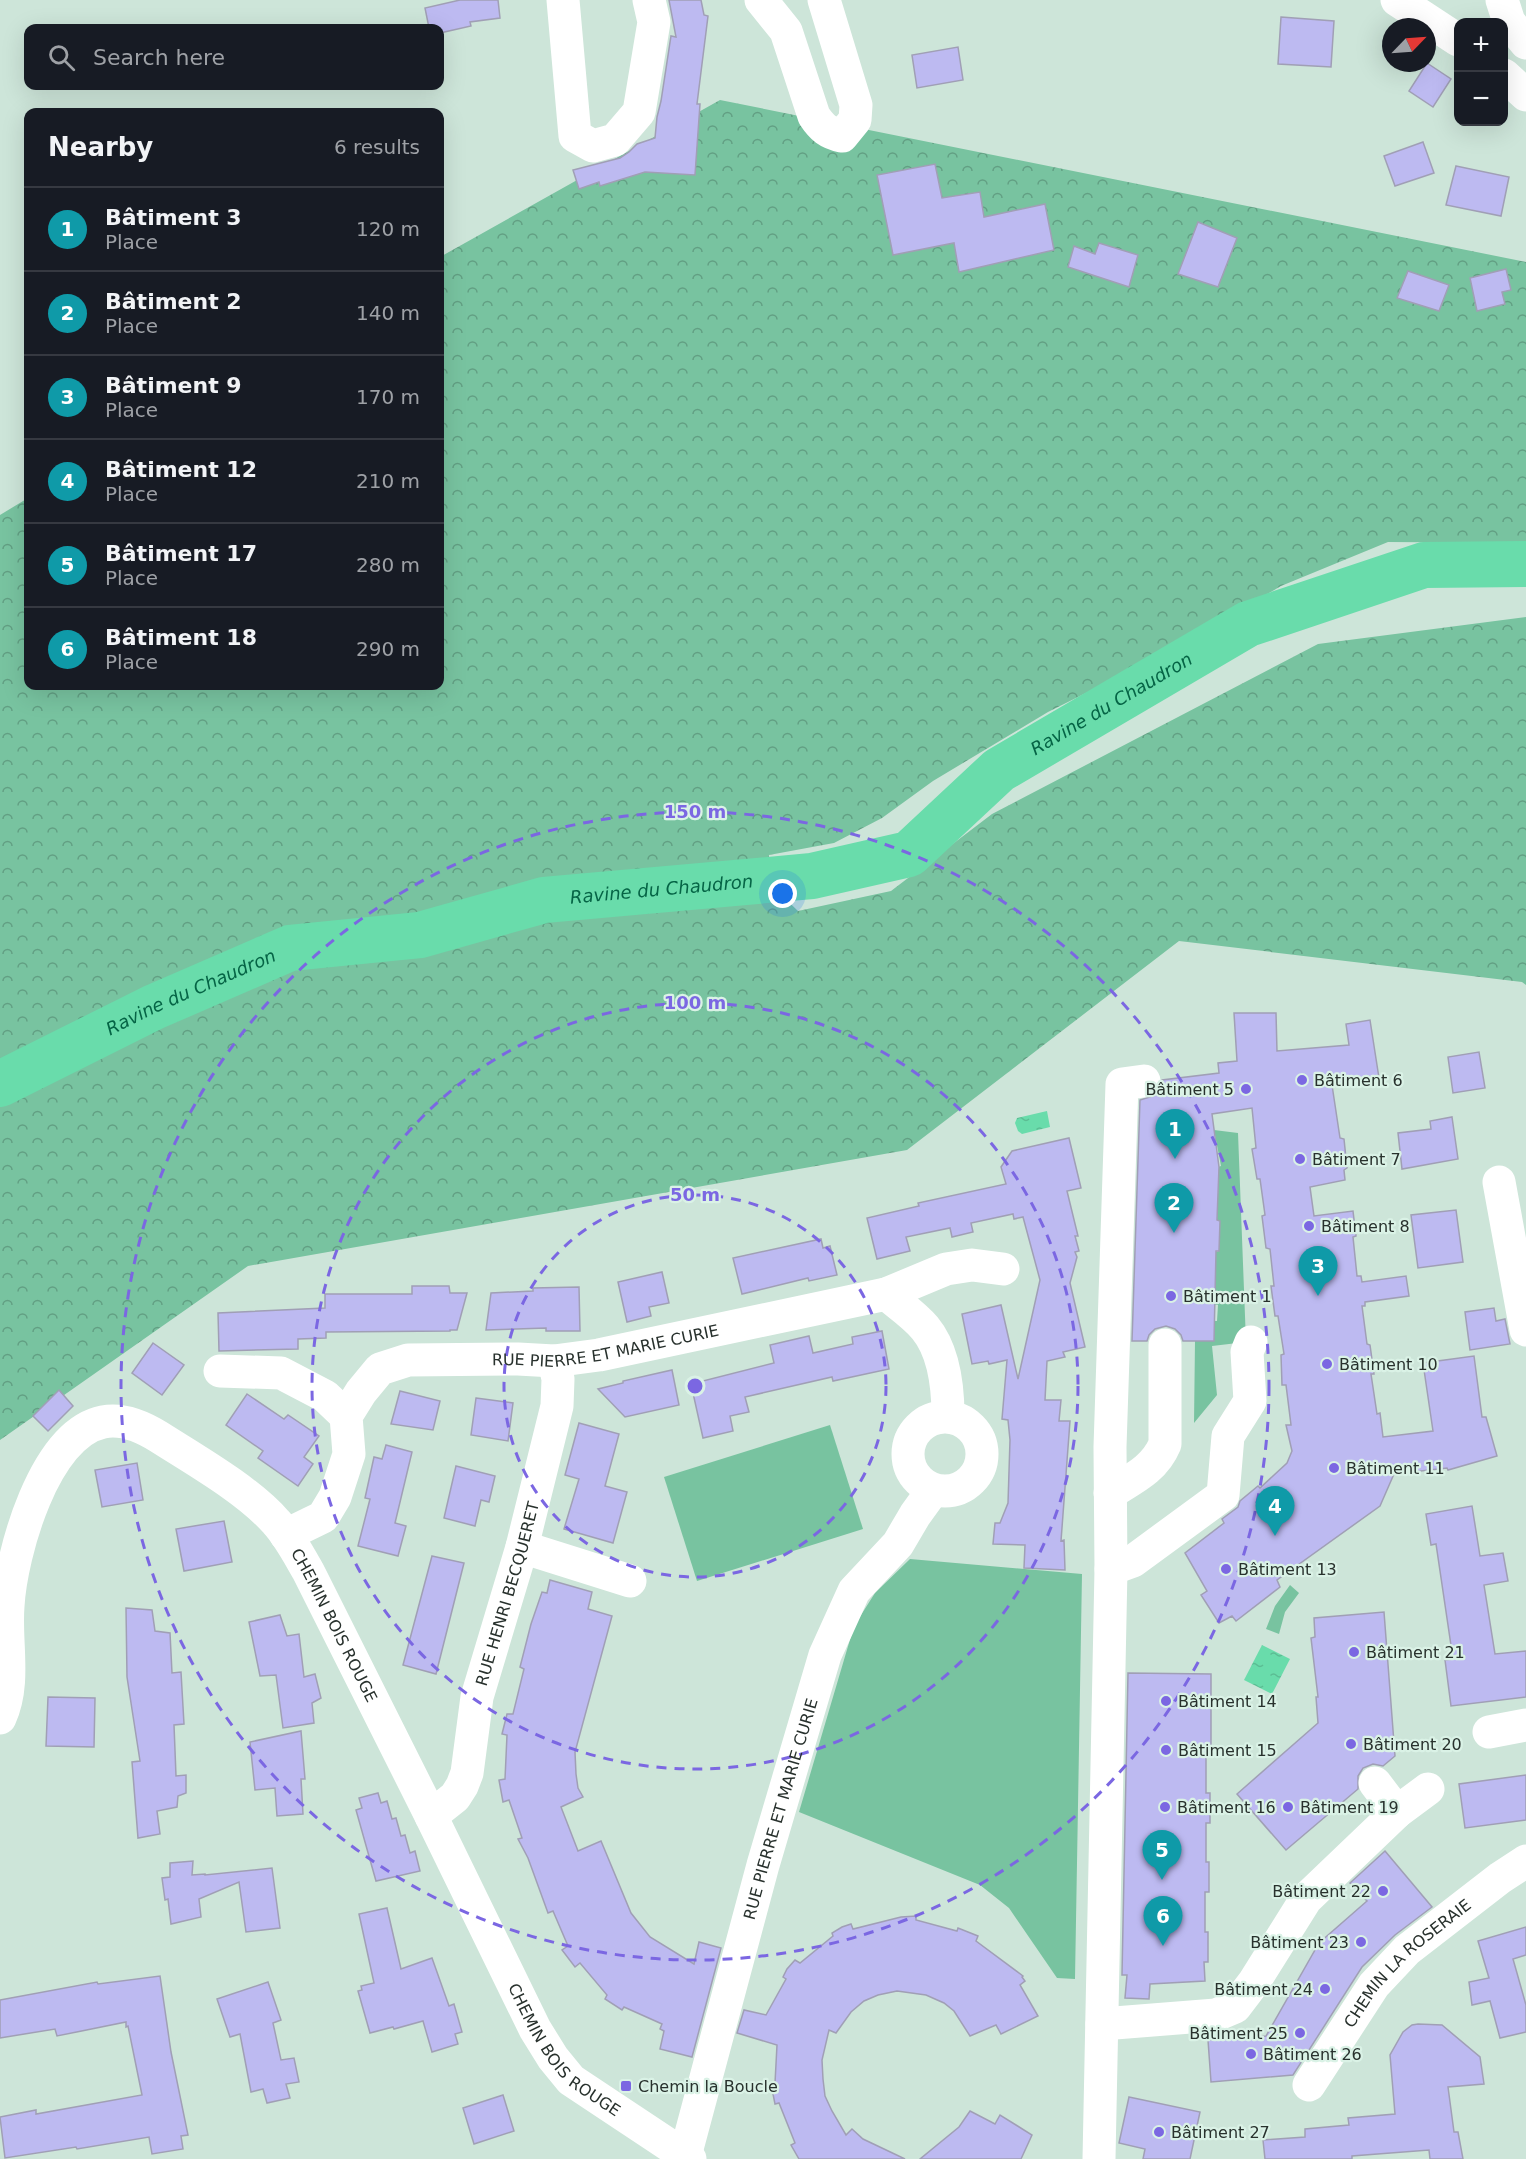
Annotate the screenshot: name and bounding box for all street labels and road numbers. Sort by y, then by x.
street label: RUE PIERRE ET MARIE CURIE [492,1321,720,1371]
street label: RUE HENRI BECQUERET [472,1499,543,1688]
street label: CHEMIN BOIS ROUGE [287,1545,381,1705]
street label: RUE PIERRE ET MARIE CURIE [740,1696,822,1922]
street label: CHEMIN LA ROSERAIE [1340,1895,1475,2031]
street label: CHEMIN BOIS ROUGE [504,1980,624,2120]

